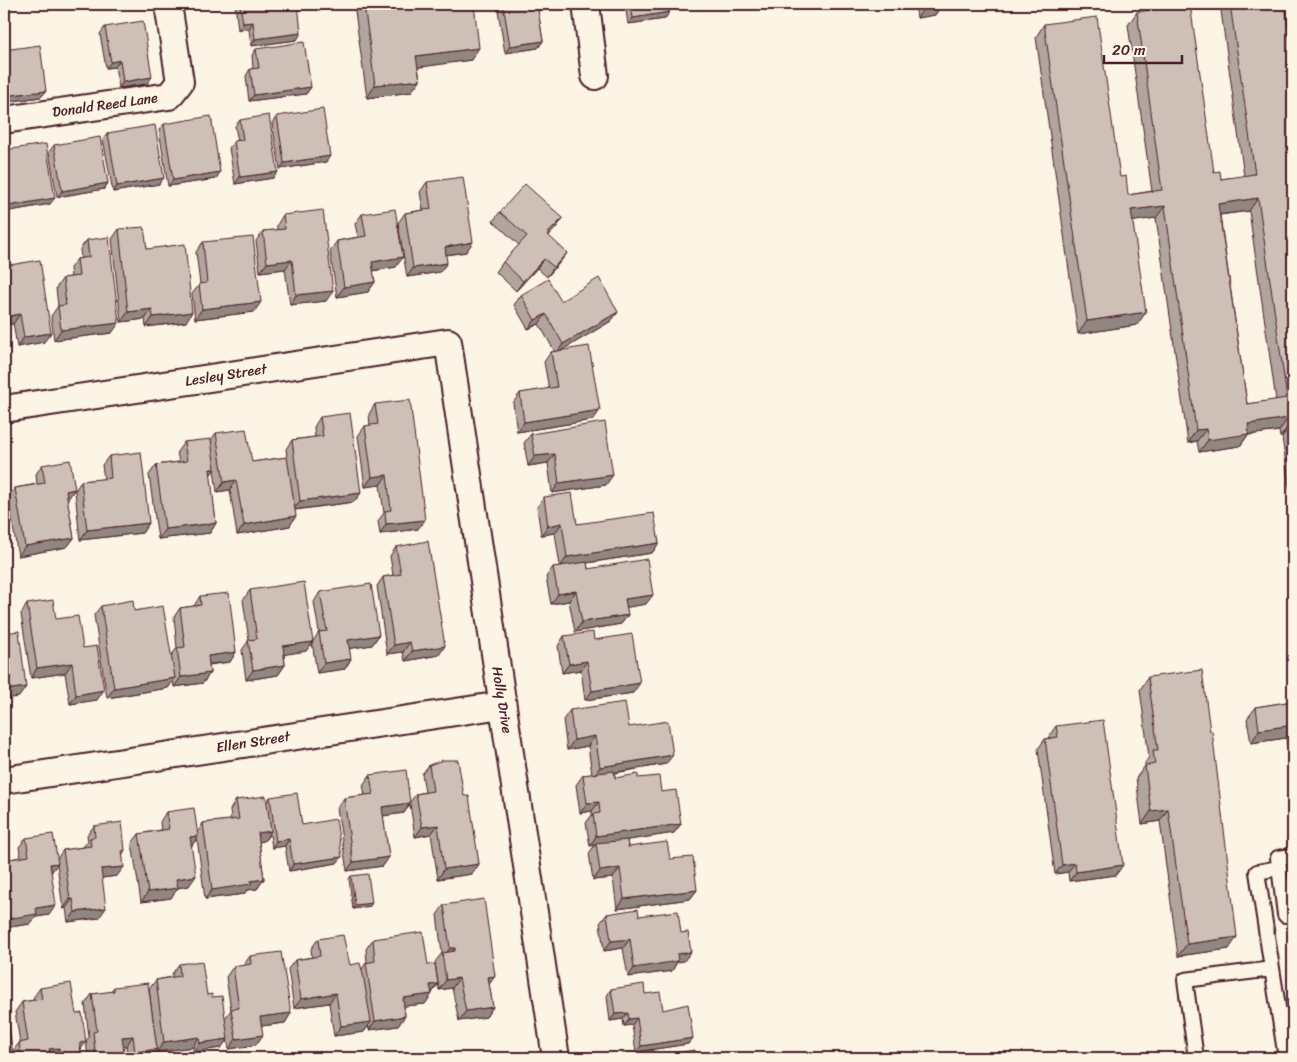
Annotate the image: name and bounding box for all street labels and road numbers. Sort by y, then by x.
street label: Donald Reed Lane [51,85,160,125]
street label: Lesley Street [183,356,270,394]
street label: Holly Drive [484,665,520,735]
street label: Ellen Street [214,724,293,760]

